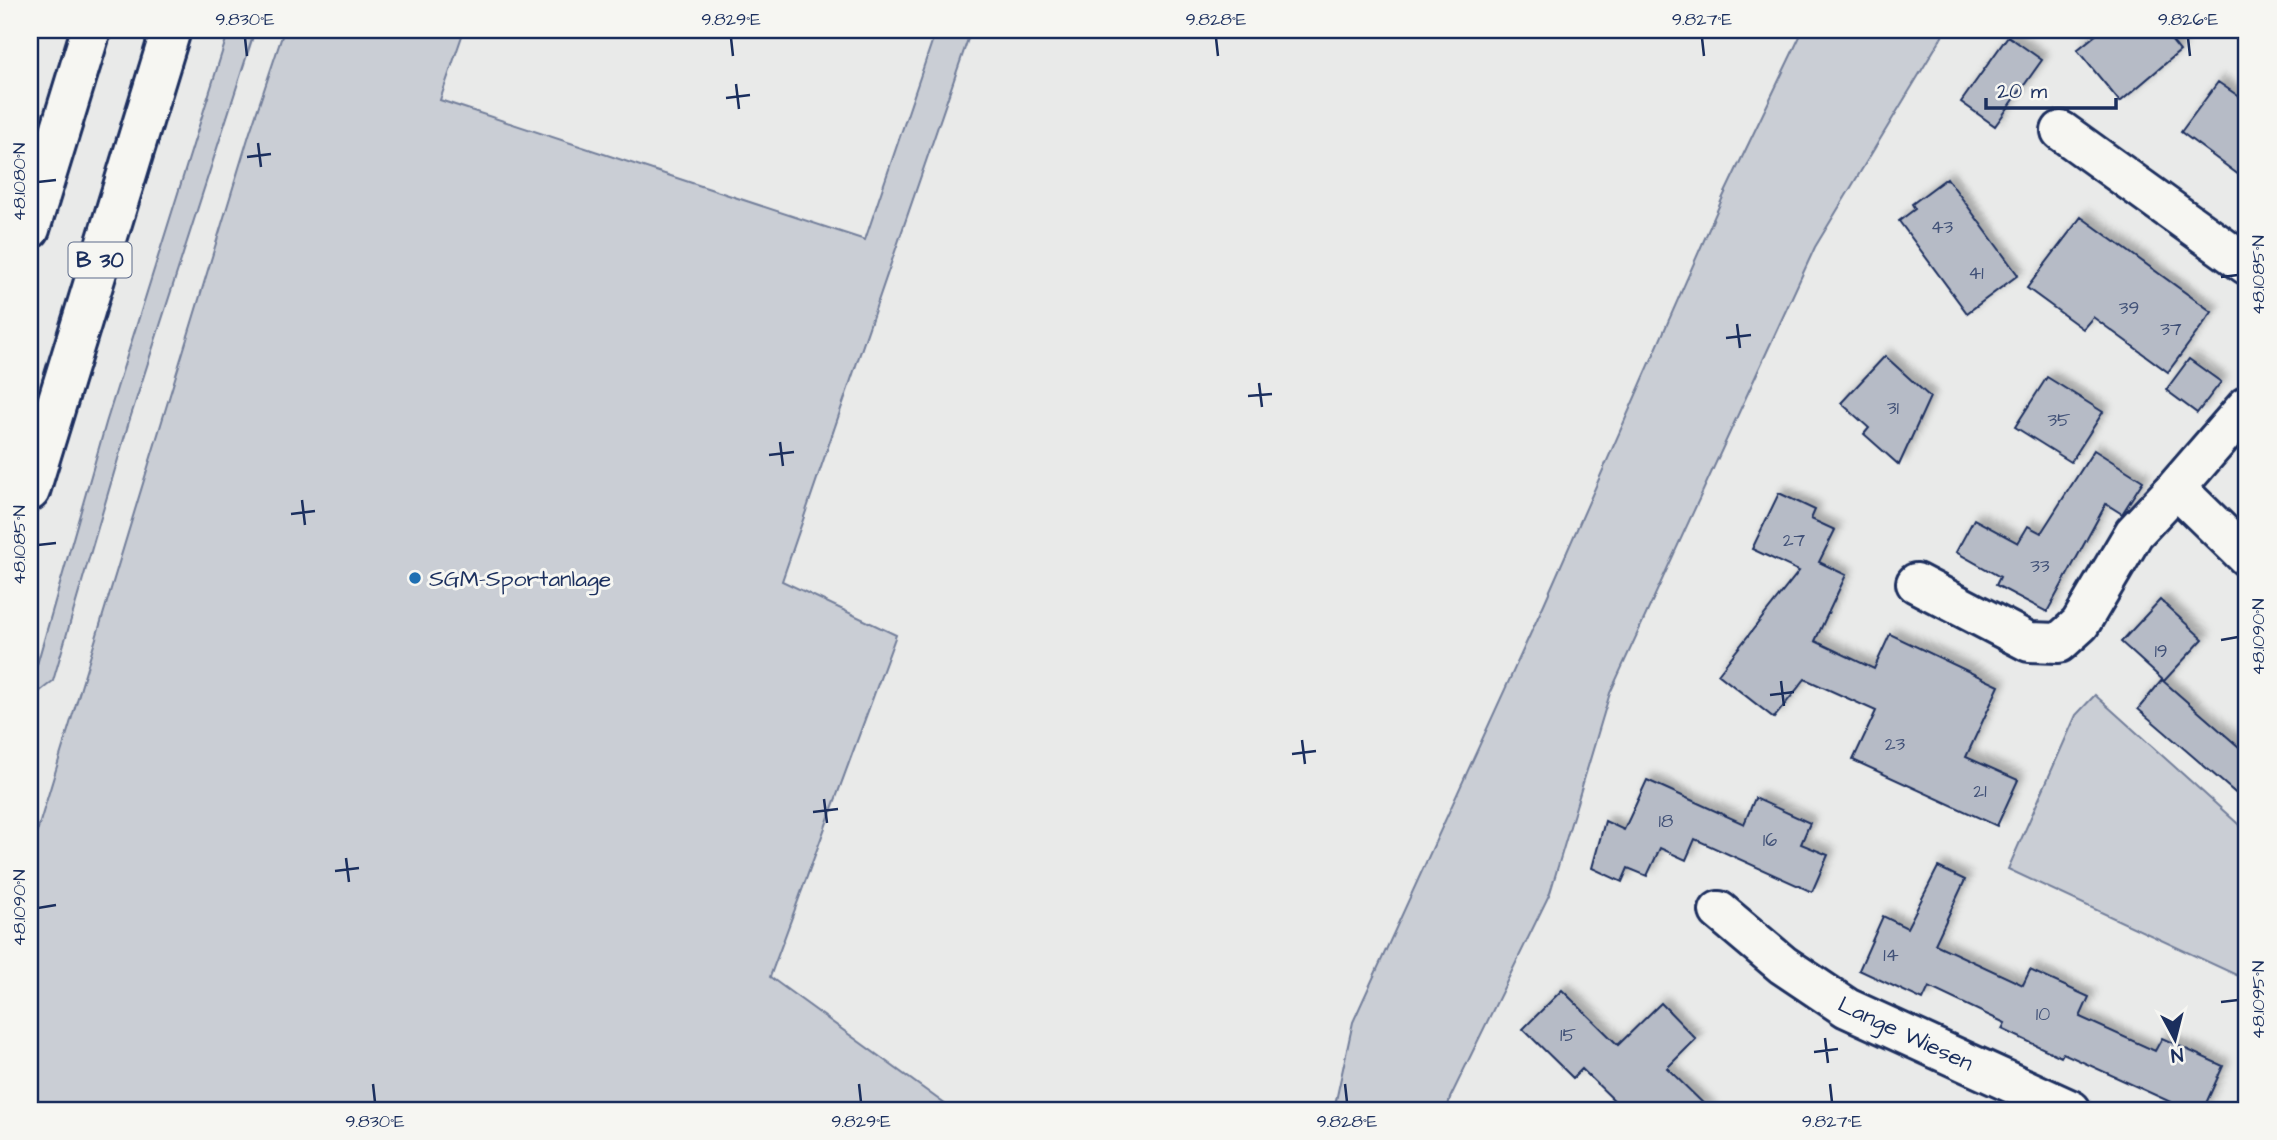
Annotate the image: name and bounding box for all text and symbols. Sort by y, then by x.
text: 9.830°E [215,7,275,32]
text: 9.829°E [701,7,761,32]
text: 9.828°E [1185,7,1247,32]
text: 9.827°E [1672,7,1733,32]
text: 9.826°E [2158,7,2219,32]
scale bar [1986,66,2116,110]
text: 20 m [1997,77,2048,106]
text: 48.1080°N [7,143,32,221]
house number: 43 [1931,214,1954,241]
text: 48.1085°N [2246,235,2271,315]
road number: B 30 [68,243,132,278]
house number: 41 [1968,260,1984,287]
house number: 39 [2119,295,2139,322]
house number: 37 [2160,316,2182,343]
house number: 31 [1887,395,1900,422]
house number: 35 [2047,407,2071,434]
text: 48.1085°N [7,505,32,585]
house number: 27 [1783,527,1806,554]
house number: 33 [2030,553,2050,580]
place label: SGM-Sportanlage [429,563,611,596]
marker: SGM-Sportanlage [407,570,423,586]
text: 48.1090°N [2246,599,2271,675]
house number: 19 [2154,638,2168,665]
house number: 23 [1885,731,1906,758]
house number: 21 [1973,778,1987,805]
house number: 18 [1659,808,1673,835]
house number: 16 [1763,827,1777,854]
text: 48.1090°N [7,870,32,946]
house number: 14 [1883,942,1899,969]
text: 48.1095°N [2246,961,2271,1039]
street label: Lange Wiesen [1832,989,1978,1080]
house number: 10 [2036,1001,2050,1028]
north arrow [2140,1004,2210,1074]
house number: 15 [1560,1022,1576,1049]
text: N [2169,1040,2184,1069]
text: 9.830°E [345,1109,405,1134]
text: 9.829°E [831,1109,891,1134]
text: 9.828°E [1316,1109,1378,1134]
text: 9.827°E [1802,1109,1863,1134]

